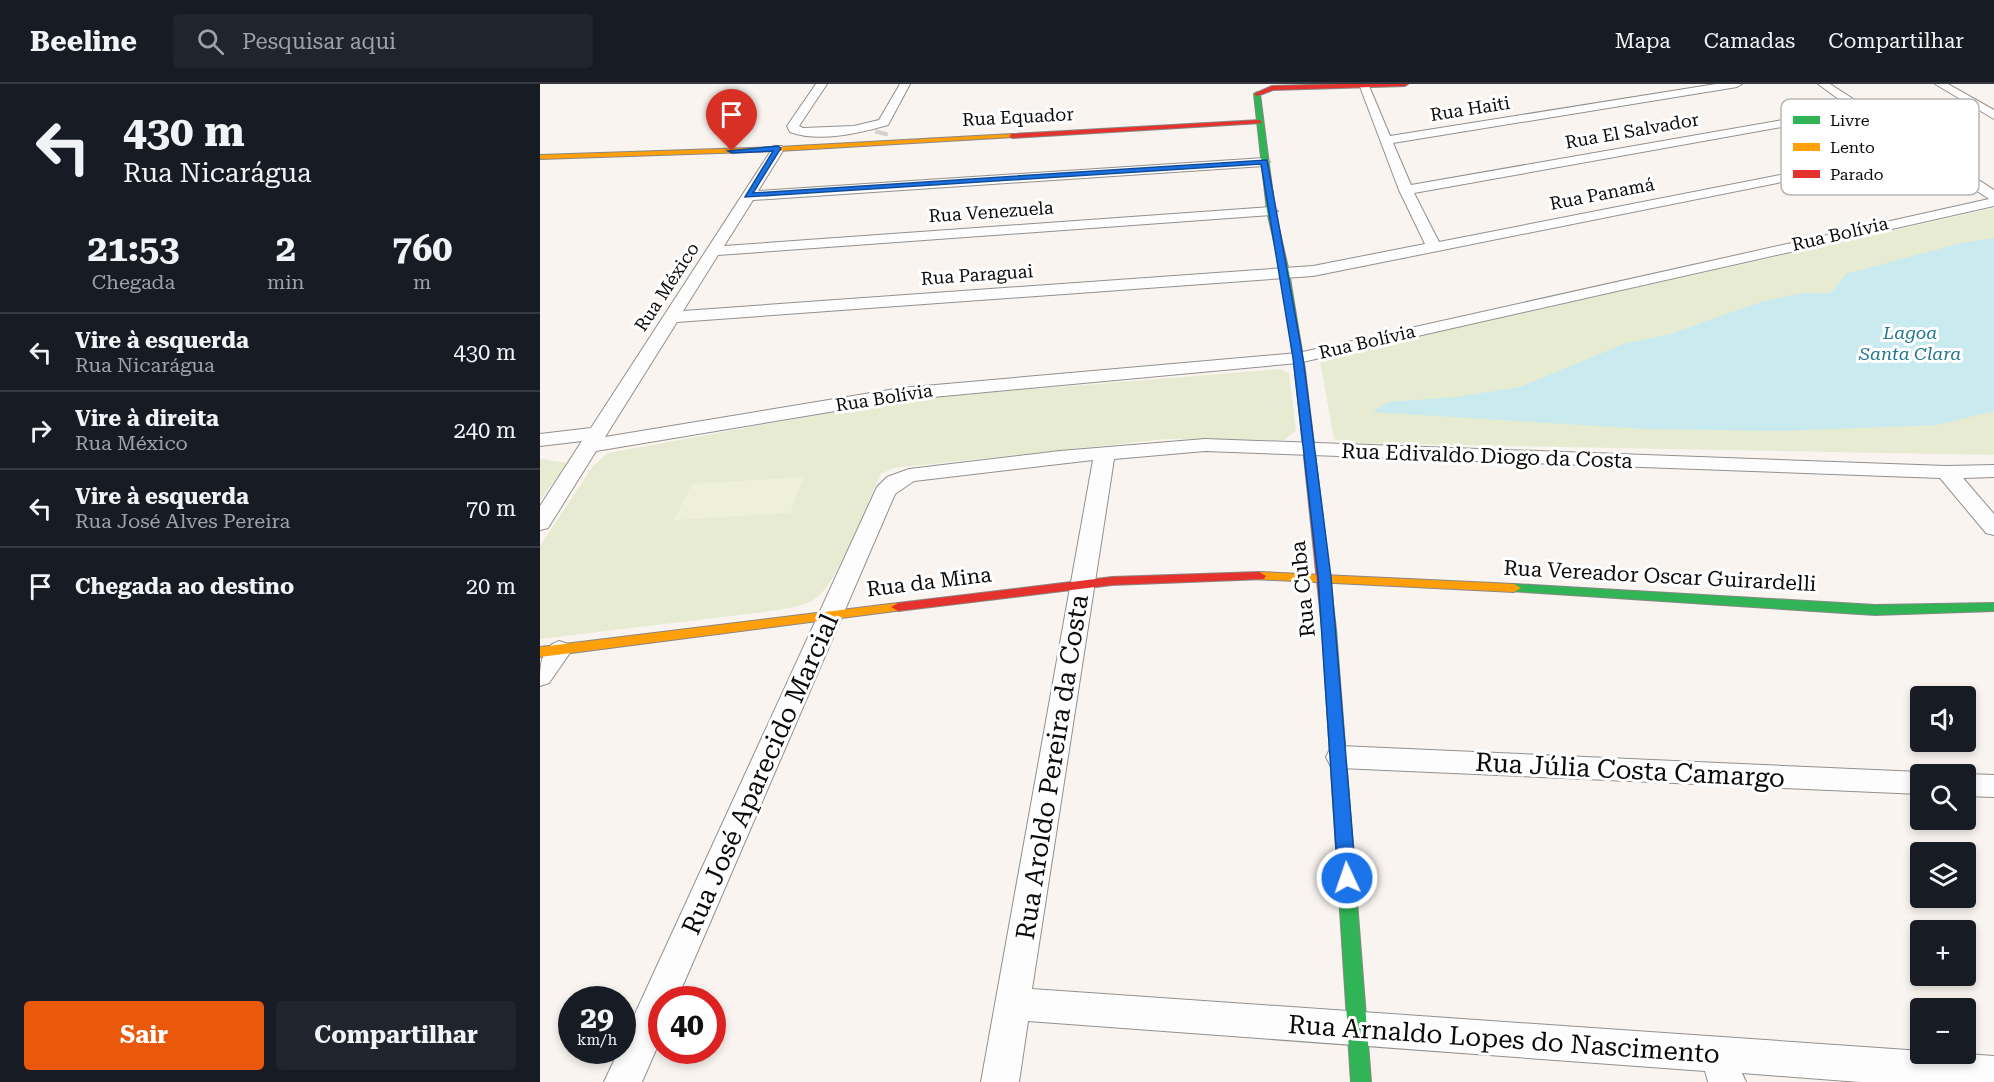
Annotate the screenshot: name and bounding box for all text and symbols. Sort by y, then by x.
search box [173,14,593,68]
text: Beeline [30,25,137,58]
icon: search [194,25,227,58]
text: Pesquisar aqui [242,29,396,54]
text: Mapa [1615,29,1671,53]
text: Camadas [1704,29,1795,53]
text: Compartilhar [1828,29,1964,53]
pin [706,89,757,151]
street label: Rua Haiti [1429,92,1512,125]
icon: arrive [715,98,748,131]
legend [1781,99,1979,195]
street label: Rua Equador [962,103,1074,130]
text: 430 m [123,107,245,156]
icon: left [24,108,102,186]
street label: Rua El Salvador [1563,108,1701,153]
text: Livre [1830,111,1870,130]
text: Lento [1830,138,1875,157]
text: Rua Nicarágua [123,157,312,189]
text: Parado [1830,165,1884,184]
street label: Rua Panamá [1548,173,1656,214]
street label: Rua Venezuela [928,197,1054,226]
street label: Rua Bolívia [1790,212,1890,255]
text: 21:53 [88,228,179,270]
text: 2 [276,228,296,270]
text: 760 [392,228,452,270]
street label: Rua México [630,238,703,335]
street label: Rua Paraguai [920,260,1034,289]
text: Chegada [92,270,175,294]
text: min [267,270,304,294]
text: m [413,270,431,294]
street label: Rua Bolívia [1317,320,1417,363]
water label: Lagoa Santa Clara [1858,322,1961,364]
text: Vire à esquerda [75,328,249,353]
icon: left [24,336,57,369]
text: 430 m [453,340,516,365]
text: Rua Nicarágua [75,353,215,377]
street label: Rua Bolívia [834,379,934,416]
text: Vire à direita [75,406,219,431]
icon: right [24,414,57,447]
text: 240 m [453,418,516,443]
text: Rua México [75,431,188,455]
street label: Rua Edivaldo Diogo da Costa [1341,439,1634,473]
text: Vire à esquerda [75,484,249,509]
icon: left [24,492,57,525]
text: 70 m [466,496,516,521]
text: Rua José Alves Pereira [75,509,290,533]
street label: Rua Cuba [1286,539,1320,638]
street label: Rua Vereador Oscar Guirardelli [1503,556,1817,596]
street label: Rua da Mina [865,562,993,602]
icon: arrive [24,570,57,603]
text: Chegada ao destino [75,574,294,599]
text: 20 m [466,574,516,599]
street label: Rua Aroldo Pereira da Costa [1010,592,1094,942]
street label: Rua José Aparecido Marcial [676,609,844,939]
map controls [1910,686,1976,1064]
button: sound [1910,686,1976,752]
street label: Rua Júlia Costa Camargo [1474,747,1786,793]
button: search [1910,764,1976,830]
button: layers [1910,842,1976,908]
position arrow [1315,846,1379,910]
button: + [1910,920,1976,986]
speed limit sign: 40 [648,986,726,1064]
button: − [1910,998,1976,1064]
text: 29 [580,1000,614,1035]
button: Sair [24,1001,264,1070]
button: Compartilhar [276,1001,516,1070]
street label: Rua Arnaldo Lopes do Nascimento [1287,1009,1721,1069]
text: km/h [577,1031,617,1049]

